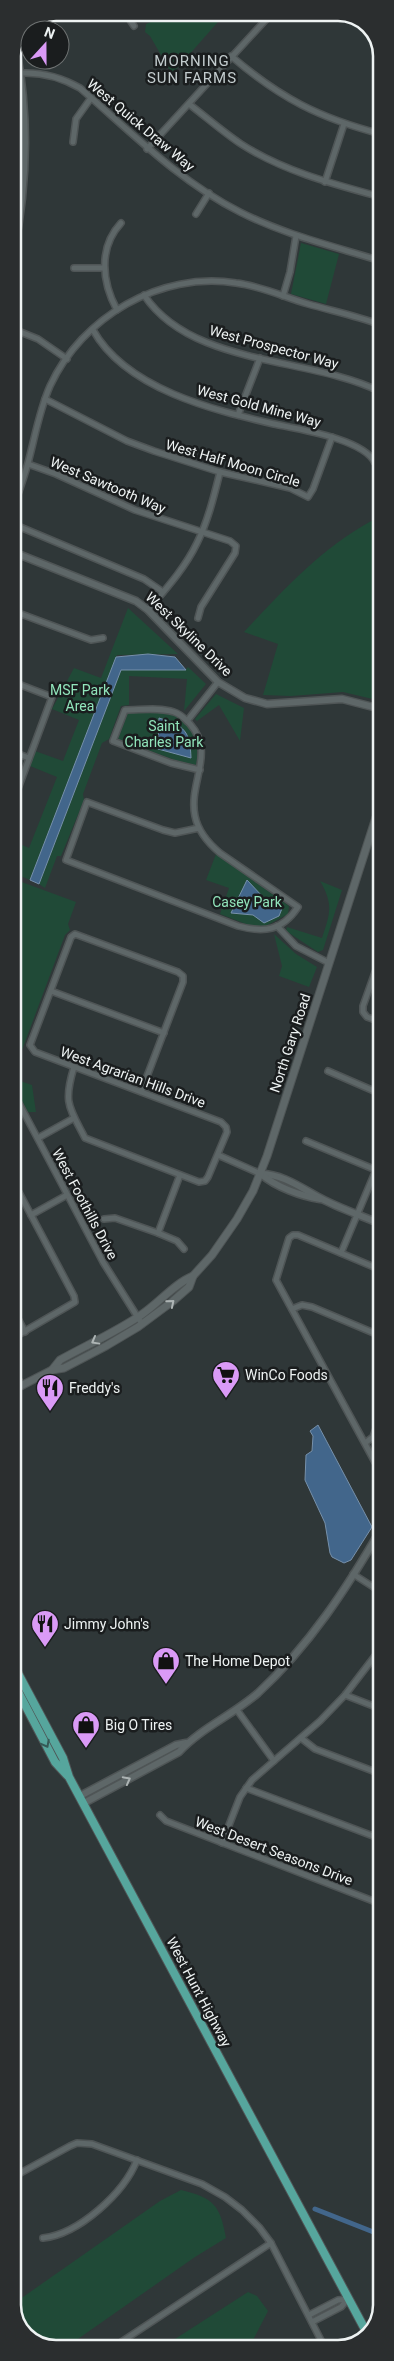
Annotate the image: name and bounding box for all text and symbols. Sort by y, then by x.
north arrow [20,20,70,70]
text: N [42,24,57,42]
district label: MORNING SUN FARMS [147,52,237,87]
street label: West Quick Draw Way [84,75,198,175]
street label: West Prospector Way [208,322,341,372]
street label: West Gold Mine Way [195,382,323,430]
street label: West Half Moon Circle [164,436,302,490]
street label: West Sawtooth Way [48,453,168,517]
street label: West Skyline Drive [142,589,236,679]
park label: MSF Park Area [50,682,111,714]
park label: Saint Charles Park [125,718,204,750]
park label: Casey Park [212,894,283,910]
street label: North Gary Road [266,992,314,1094]
street label: West Agrarian Hills Drive [58,1043,208,1111]
street label: West Foothills Drive [49,1146,121,1262]
one-way arrow [165,1299,174,1308]
one-way arrow [92,1335,101,1345]
supermarket icon: WinCo Foods [211,1360,241,1399]
place label: WinCo Foods [245,1367,328,1383]
restaurant icon: Freddy's [35,1373,65,1412]
place label: Freddy's [69,1380,120,1396]
restaurant icon: Jimmy John's [30,1609,60,1648]
place label: Jimmy John's [64,1616,149,1632]
shop icon: The Home Depot [151,1646,181,1685]
place label: The Home Depot [185,1653,291,1669]
shop icon: Big O Tires [71,1710,101,1749]
place label: Big O Tires [105,1717,172,1733]
one-way arrow [40,1739,50,1748]
one-way arrow [121,1776,130,1786]
street label: West Desert Seasons Drive [193,1813,355,1889]
street label: West Hunt Highway [163,1934,235,2050]

